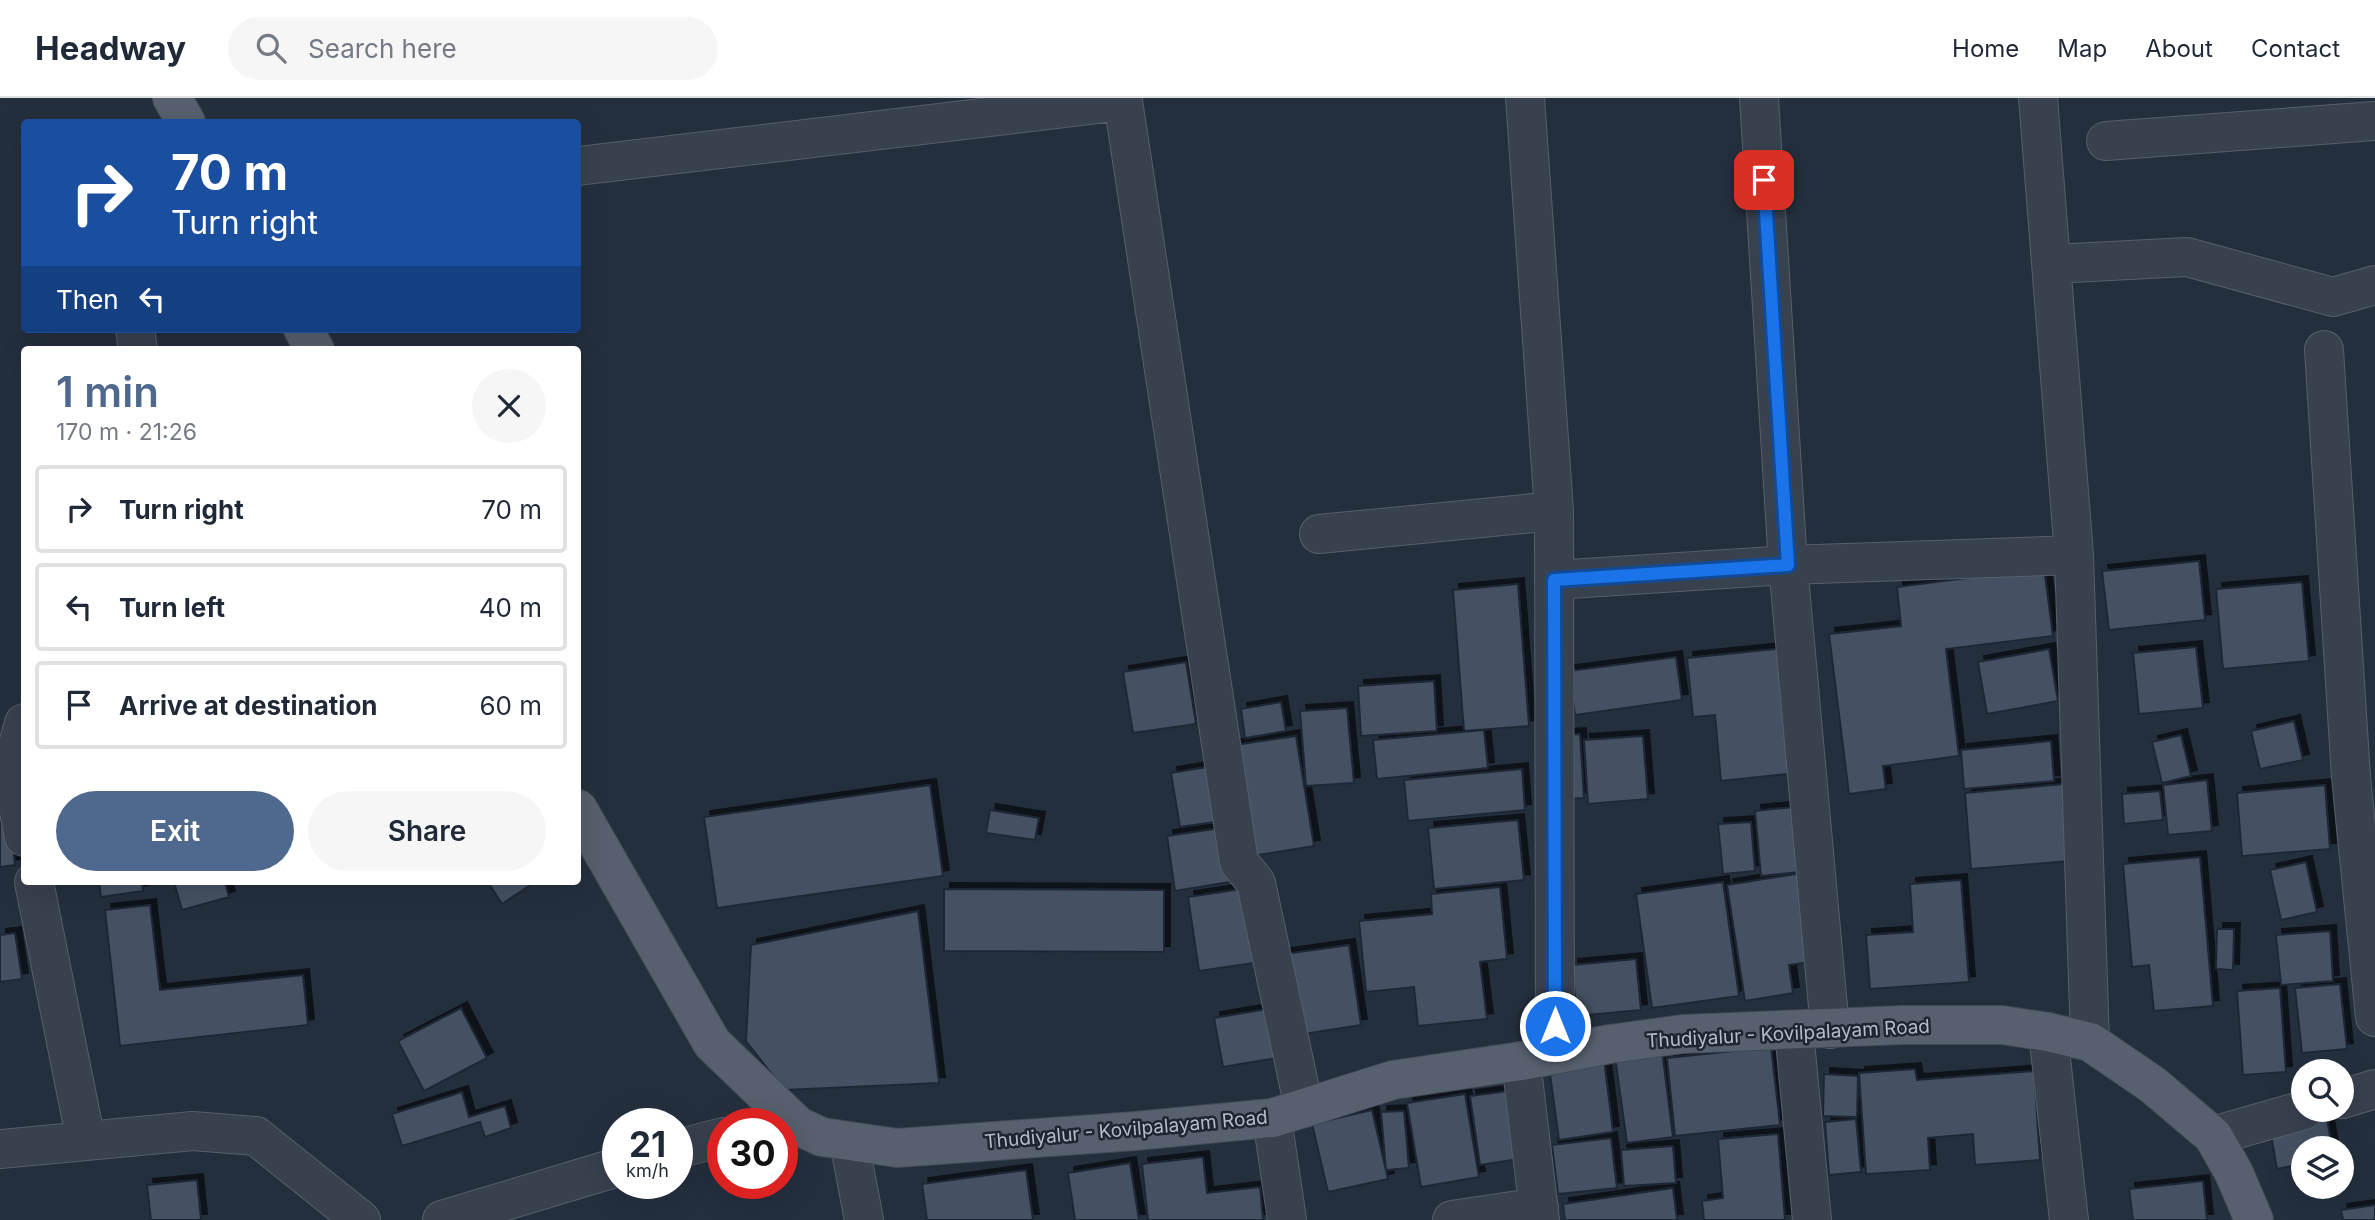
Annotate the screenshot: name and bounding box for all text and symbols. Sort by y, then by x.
search box [228,17,718,80]
text: Headway [35,28,186,68]
icon: search [252,29,290,67]
text: Search here [308,33,457,64]
text: Home [1952,34,2019,63]
text: Map [2057,34,2107,63]
text: About [2145,34,2213,63]
text: Contact [2251,34,2340,63]
text: 70 m [171,143,288,202]
icon: right [56,147,147,238]
pin [1734,150,1794,210]
icon: arrive [1745,161,1783,199]
text: Turn right [171,203,318,242]
icon: left [133,280,171,318]
text: Then [56,284,119,315]
text: 1 min [56,366,159,417]
button: close [472,369,546,443]
text: 170 m · 21:26 [56,418,197,446]
icon: right [60,490,98,528]
text: Turn right [119,494,244,525]
text: 70 m [481,494,542,525]
icon: left [60,588,98,626]
text: Turn left [119,592,225,623]
text: 40 m [479,592,542,623]
icon: arrive [60,686,98,724]
text: Arrive at destination [119,690,378,721]
text: 60 m [479,690,542,721]
button: Exit [56,791,294,871]
button: Share [308,791,546,871]
position arrow [1518,989,1592,1063]
street label: Thudiyalur - Kovilpalayam Road [1646,1015,1930,1052]
map controls [2291,1059,2354,1199]
button: search [2291,1059,2354,1122]
street label: Thudiyalur - Kovilpalayam Road [984,1106,1269,1153]
speed limit sign: 30 [707,1108,798,1199]
text: 21 [629,1123,666,1165]
button: layers [2291,1136,2354,1199]
text: km/h [626,1160,669,1181]

